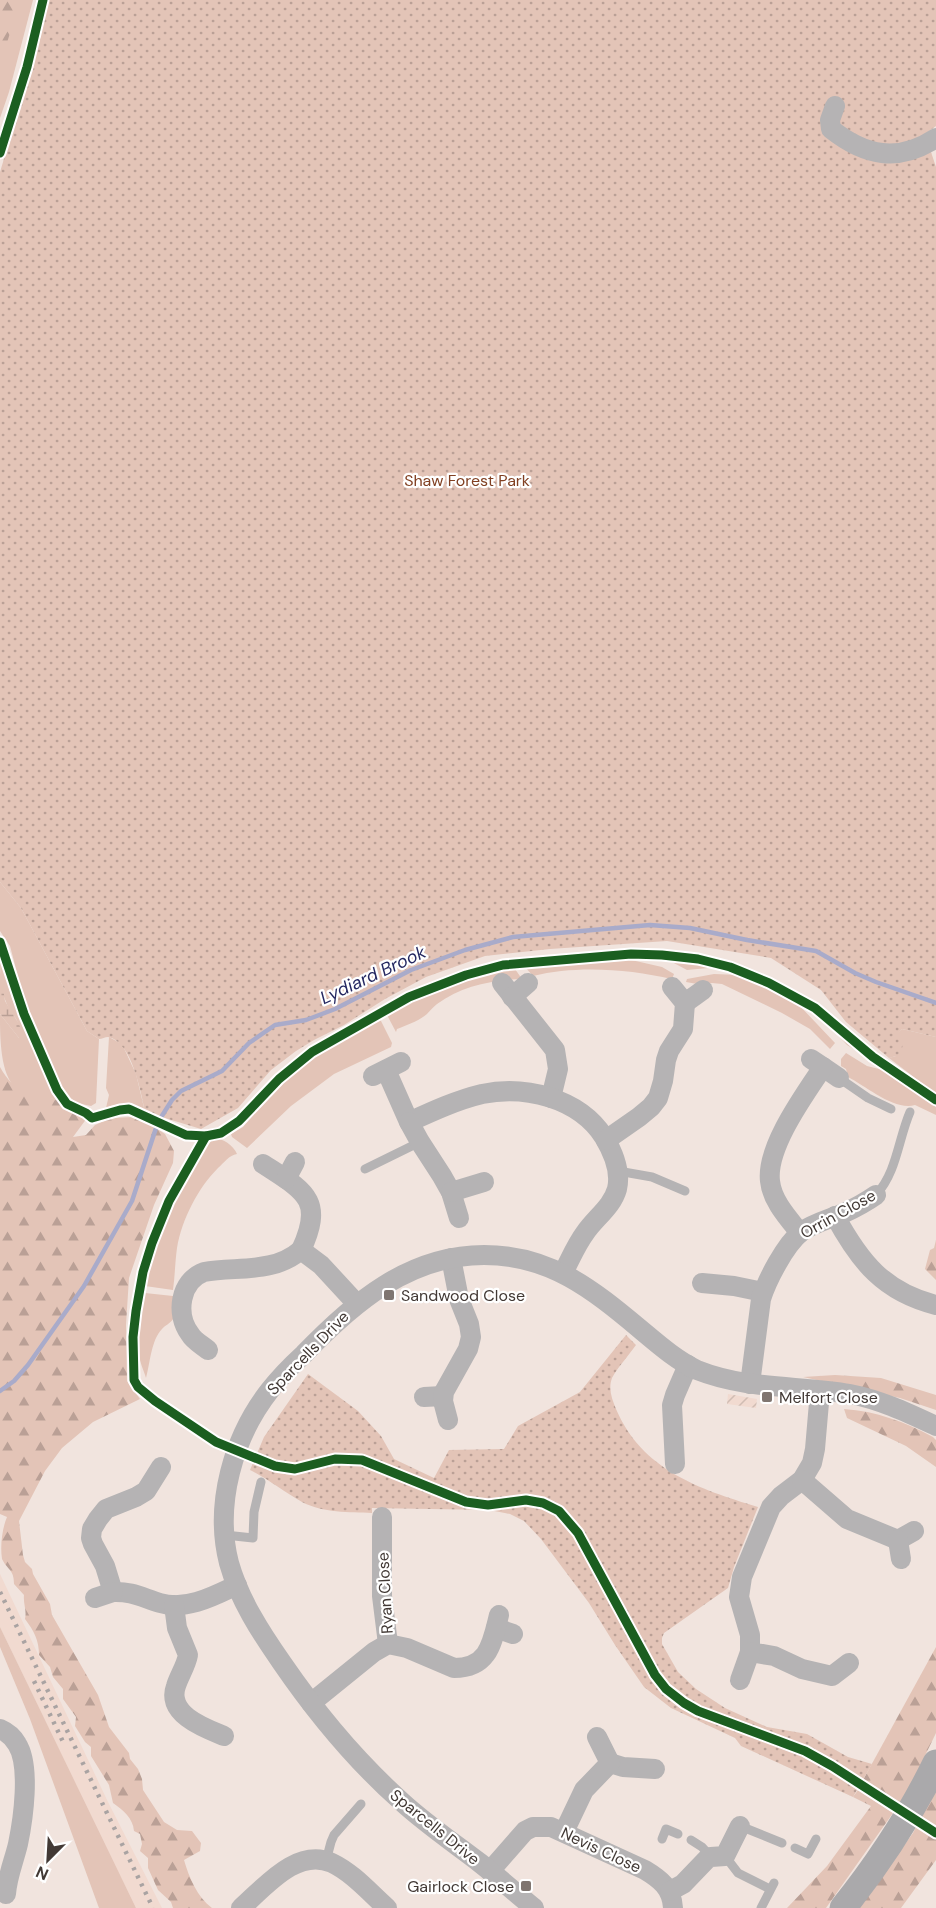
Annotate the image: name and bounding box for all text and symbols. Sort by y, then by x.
park label: Shaw Forest Park [404,470,530,491]
water label: Lydiard Brook [316,940,431,1010]
street label: Orrin Close [797,1185,879,1243]
place label: Sandwood Close [401,1285,525,1306]
marker: Sandwood Close [382,1288,396,1302]
street label: Sparcells Drive [263,1306,353,1400]
place label: Melfort Close [779,1387,878,1408]
marker: Melfort Close [760,1390,774,1404]
street label: Ryan Close [372,1552,398,1634]
street label: Sparcells Drive [386,1784,484,1870]
street label: Nevis Close [558,1822,644,1878]
north arrow [18,1830,78,1890]
text: N [33,1861,52,1885]
place label: Gairlock Close [407,1876,514,1897]
marker: Gairlock Close [519,1879,533,1893]

